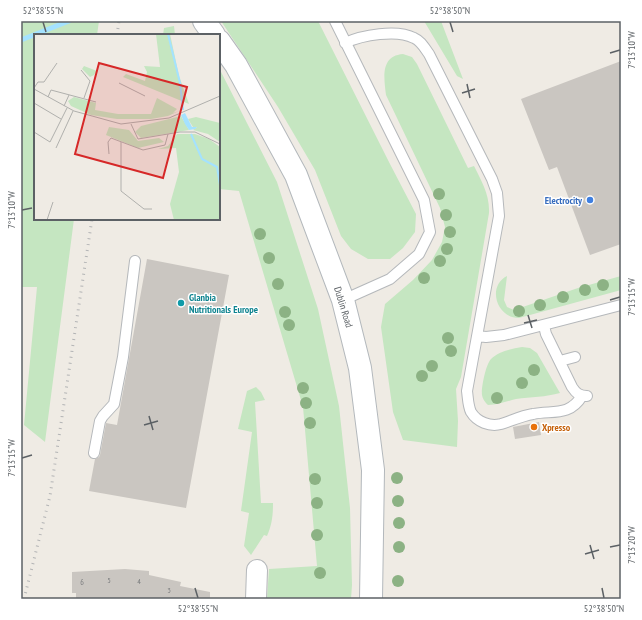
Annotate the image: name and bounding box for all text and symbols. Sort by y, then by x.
text: 52°38'55"N [23,4,63,17]
text: 52°38'50"N [430,4,470,17]
text: 7°13'10"W [625,31,638,69]
inset map [34,34,220,220]
text: 7°13'10"W [5,191,18,229]
place label: Electrocity [545,194,583,207]
marker: Electrocity [585,195,595,205]
text: 7°13'15"W [625,278,638,316]
street label: Dublin Road [331,285,356,329]
place label: Glanbia Nutritionals Europe [189,291,258,316]
marker: Glanbia Nutritionals Europe [176,298,186,308]
place label: Xpresso [542,421,571,434]
marker: Xpresso [529,422,539,432]
text: 7°13'15"W [5,439,18,477]
text: 7°13'20"W [625,526,638,564]
house number: 5 [107,575,111,585]
house number: 4 [137,576,141,586]
house number: 6 [80,577,84,587]
house number: 3 [167,585,171,595]
text: 52°38'55"N [178,602,218,615]
text: 52°38'50"N [584,602,624,615]

